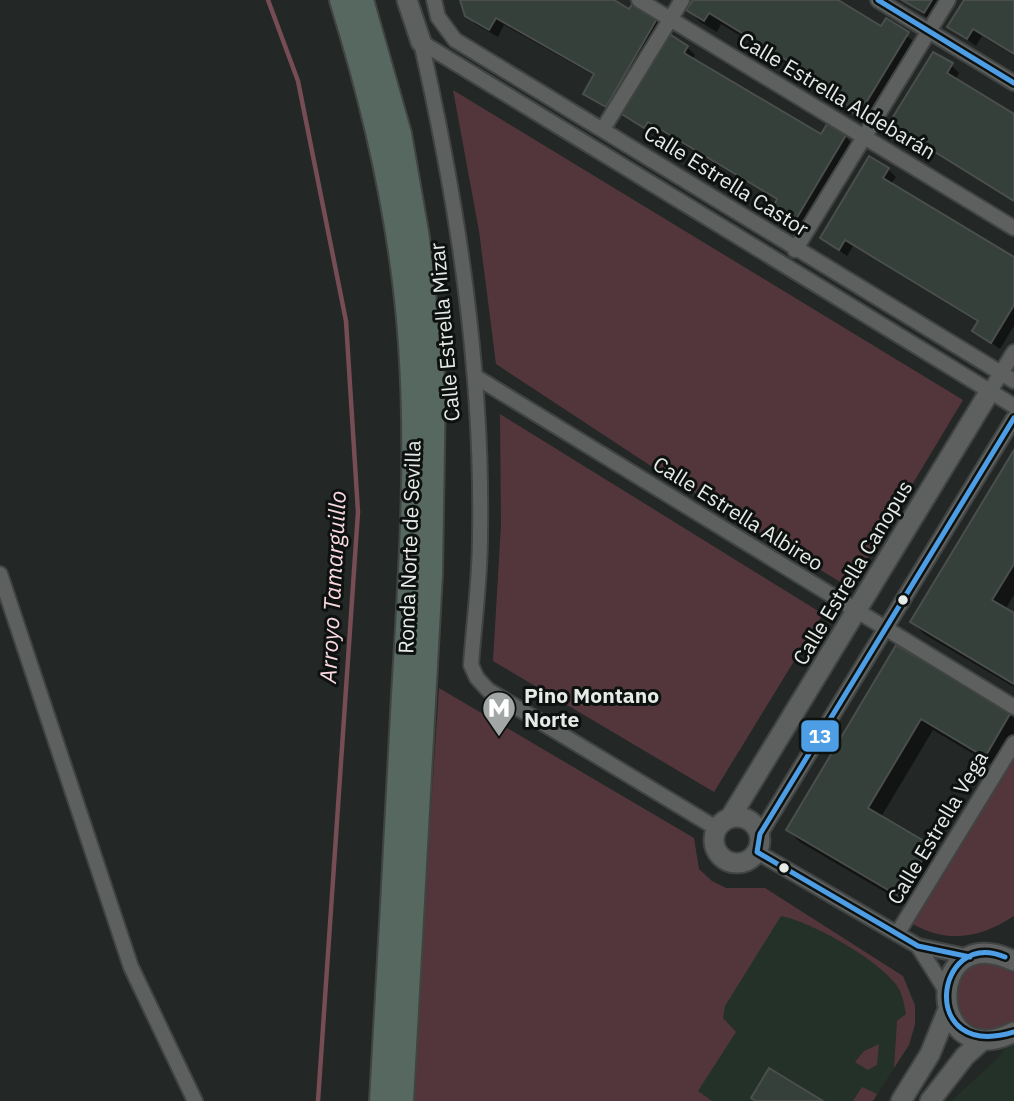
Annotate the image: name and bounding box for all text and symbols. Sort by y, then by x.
street label: Calle Estrella Aldebarán [734,25,941,165]
street label: Calle Estrella Castor [639,118,815,242]
street label: Calle Estrella Mizar [422,241,466,423]
street label: Ronda Norte de Sevilla [391,440,427,654]
street label: Calle Estrella Albireo [648,449,829,577]
street label: Calle Estrella Canopus [786,475,918,670]
water label: Arroyo Tamarguillo [312,490,352,685]
unlabelled marker [896,593,910,607]
place label: Pino Montano Norte [524,681,659,733]
metro station icon: Pino Montano Norte [480,689,518,738]
line badge: 13 [800,719,840,753]
text: 13 [809,724,831,748]
street label: Calle Estrella Vega [880,746,994,909]
unlabelled marker [777,861,791,875]

